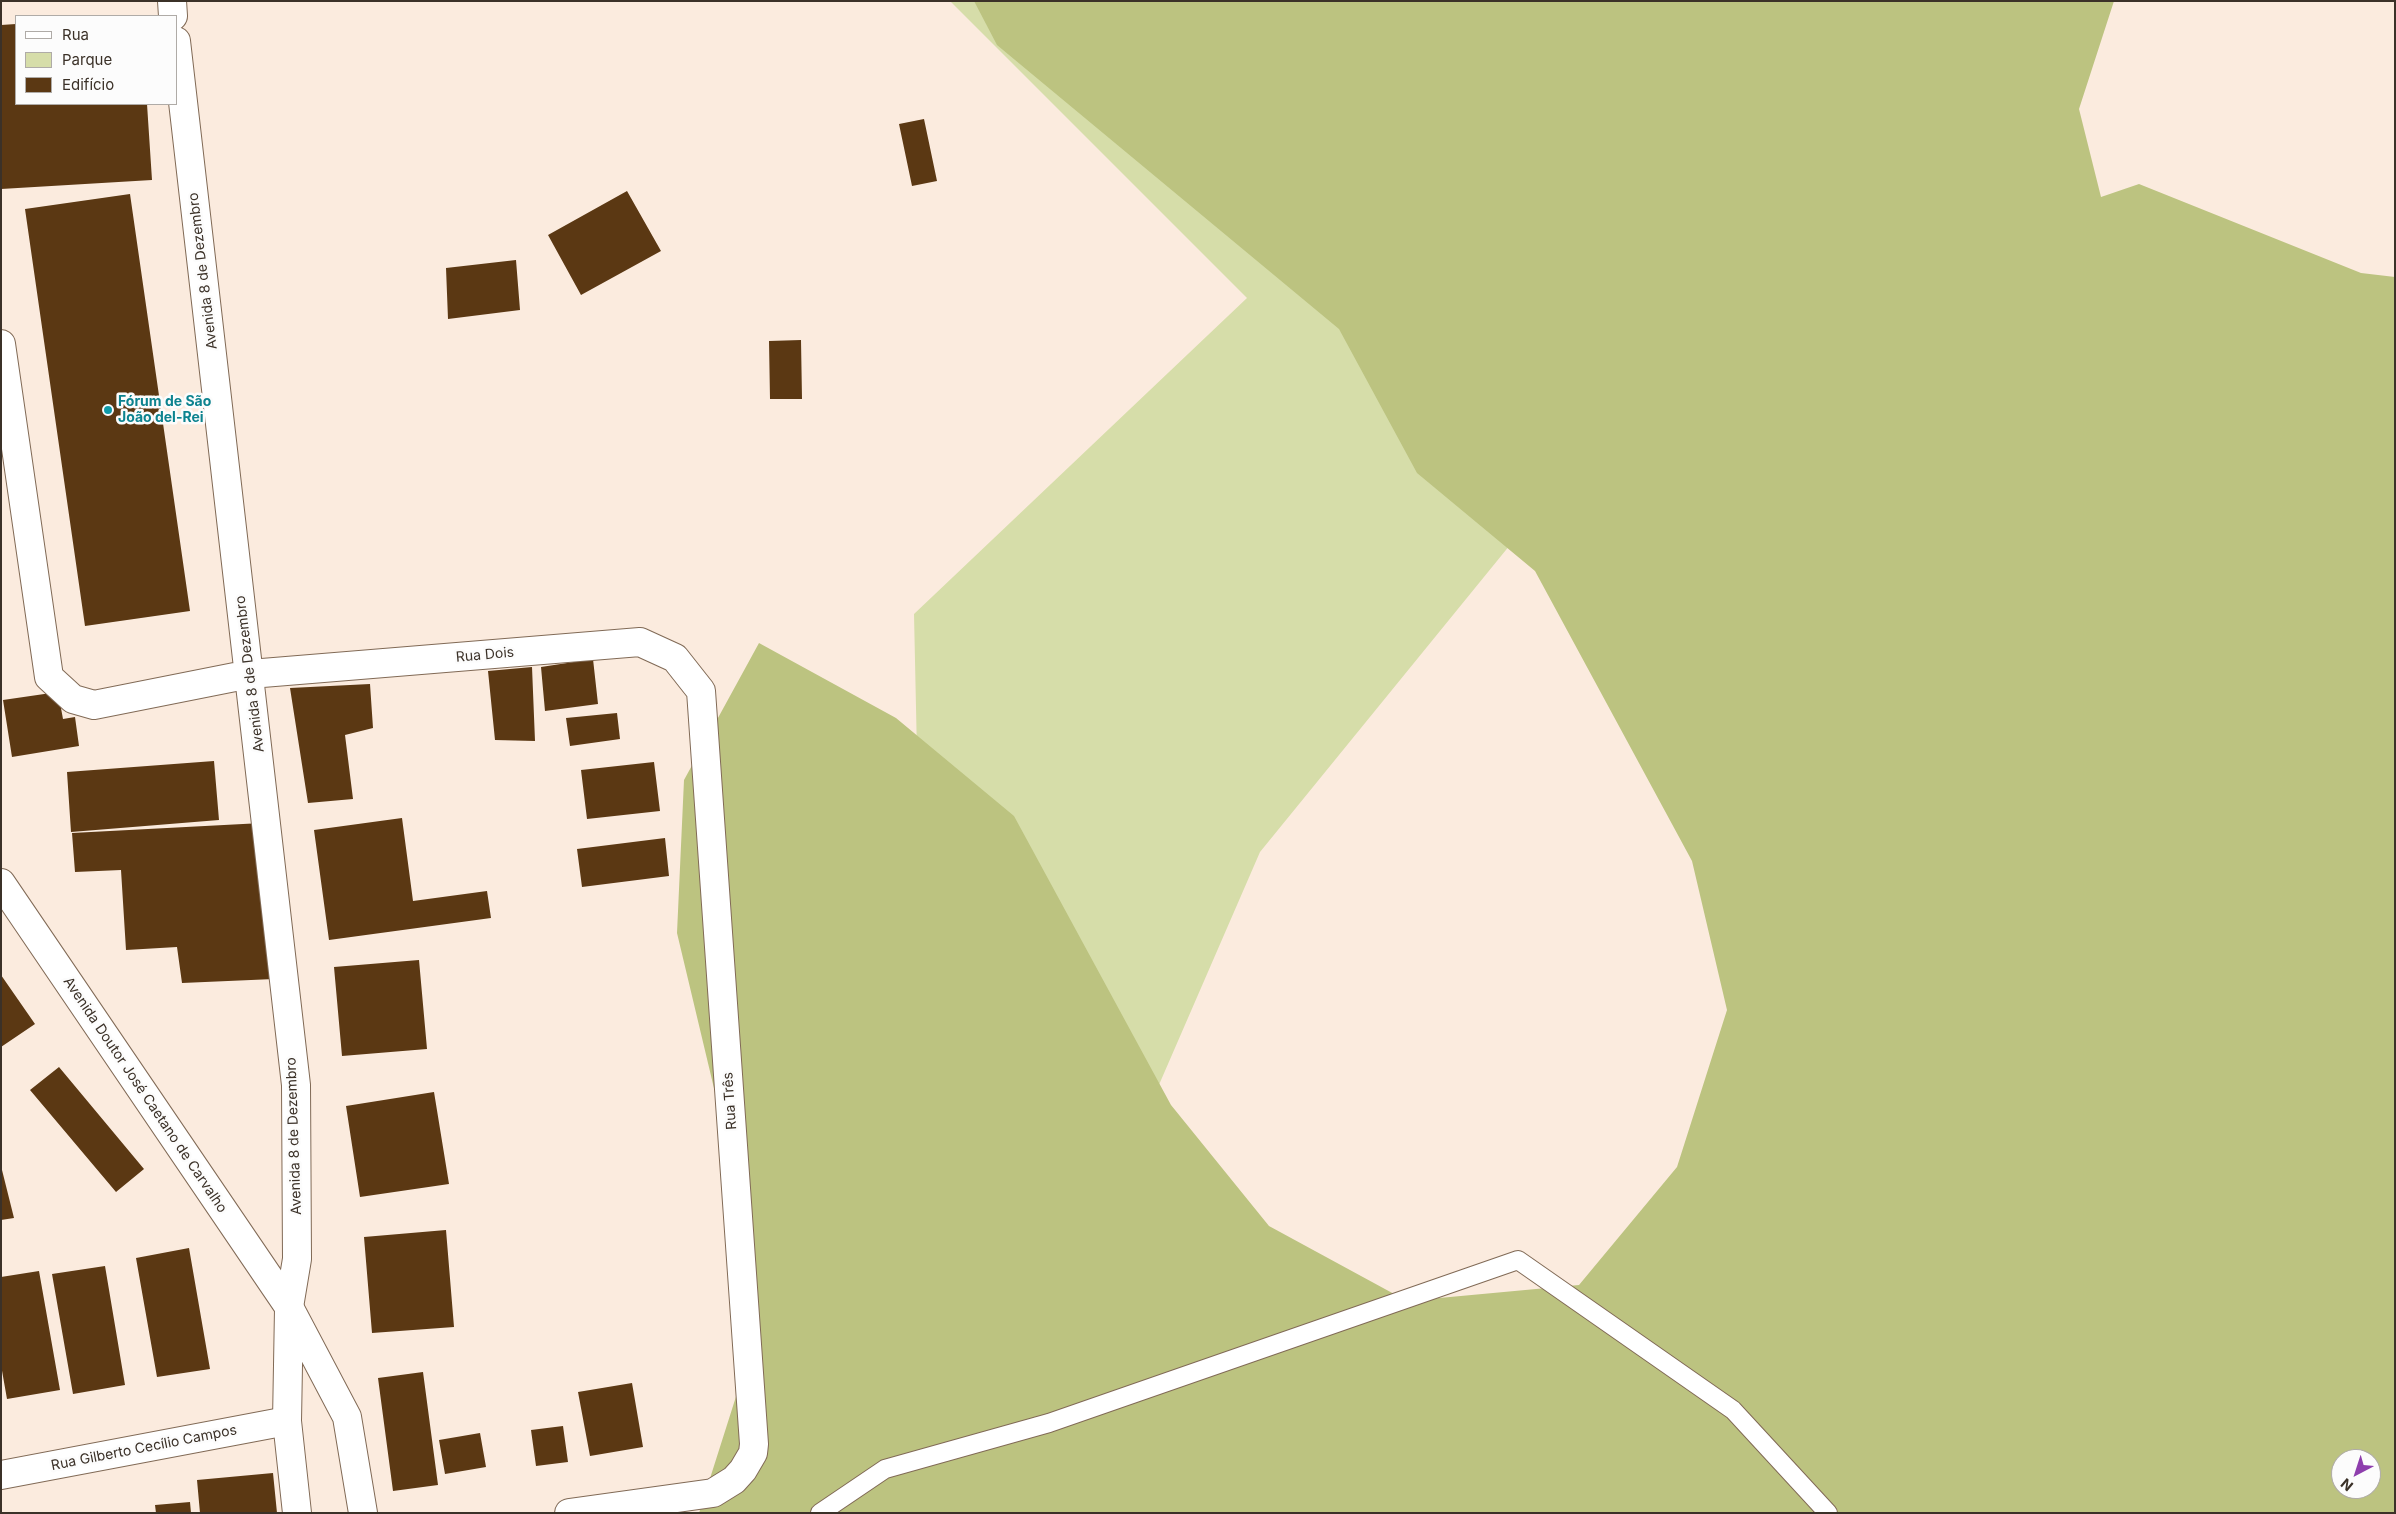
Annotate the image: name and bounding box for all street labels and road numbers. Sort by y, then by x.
street label: Avenida 8 de Dezembro [185,192,221,350]
street label: Avenida 8 de Dezembro [232,595,268,753]
street label: Rua Dois [455,644,515,666]
street label: Avenida Doutor José Caetano de Carvalho [60,974,230,1216]
street label: Avenida 8 de Dezembro [283,1057,305,1215]
street label: Rua Três [720,1072,740,1130]
street label: Rua Gilberto Cecílio Campos [50,1422,238,1474]

